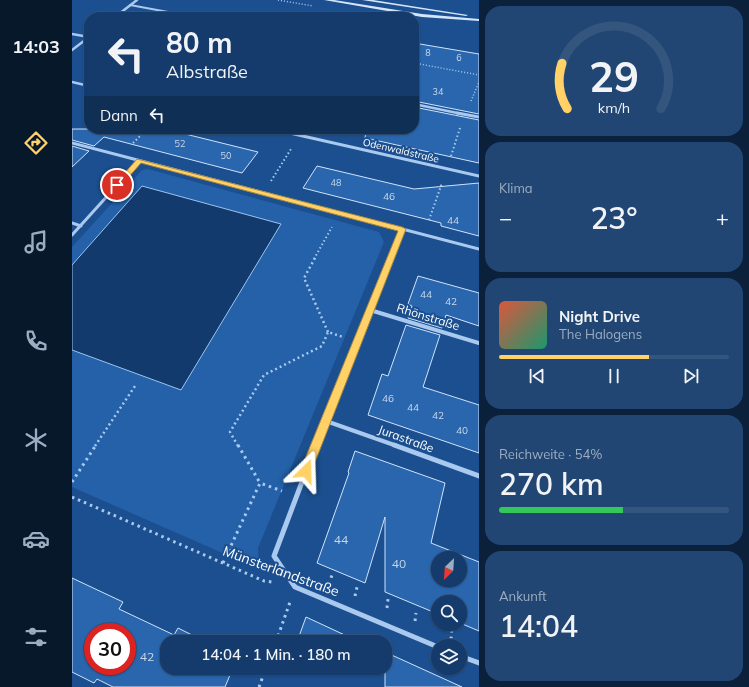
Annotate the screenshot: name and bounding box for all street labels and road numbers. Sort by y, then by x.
street label: Odenwaldstraße [362,135,440,166]
street label: Rhönstraße [395,300,461,333]
street label: Jurastraße [376,422,436,456]
street label: Münsterlandstraße [220,542,342,600]

